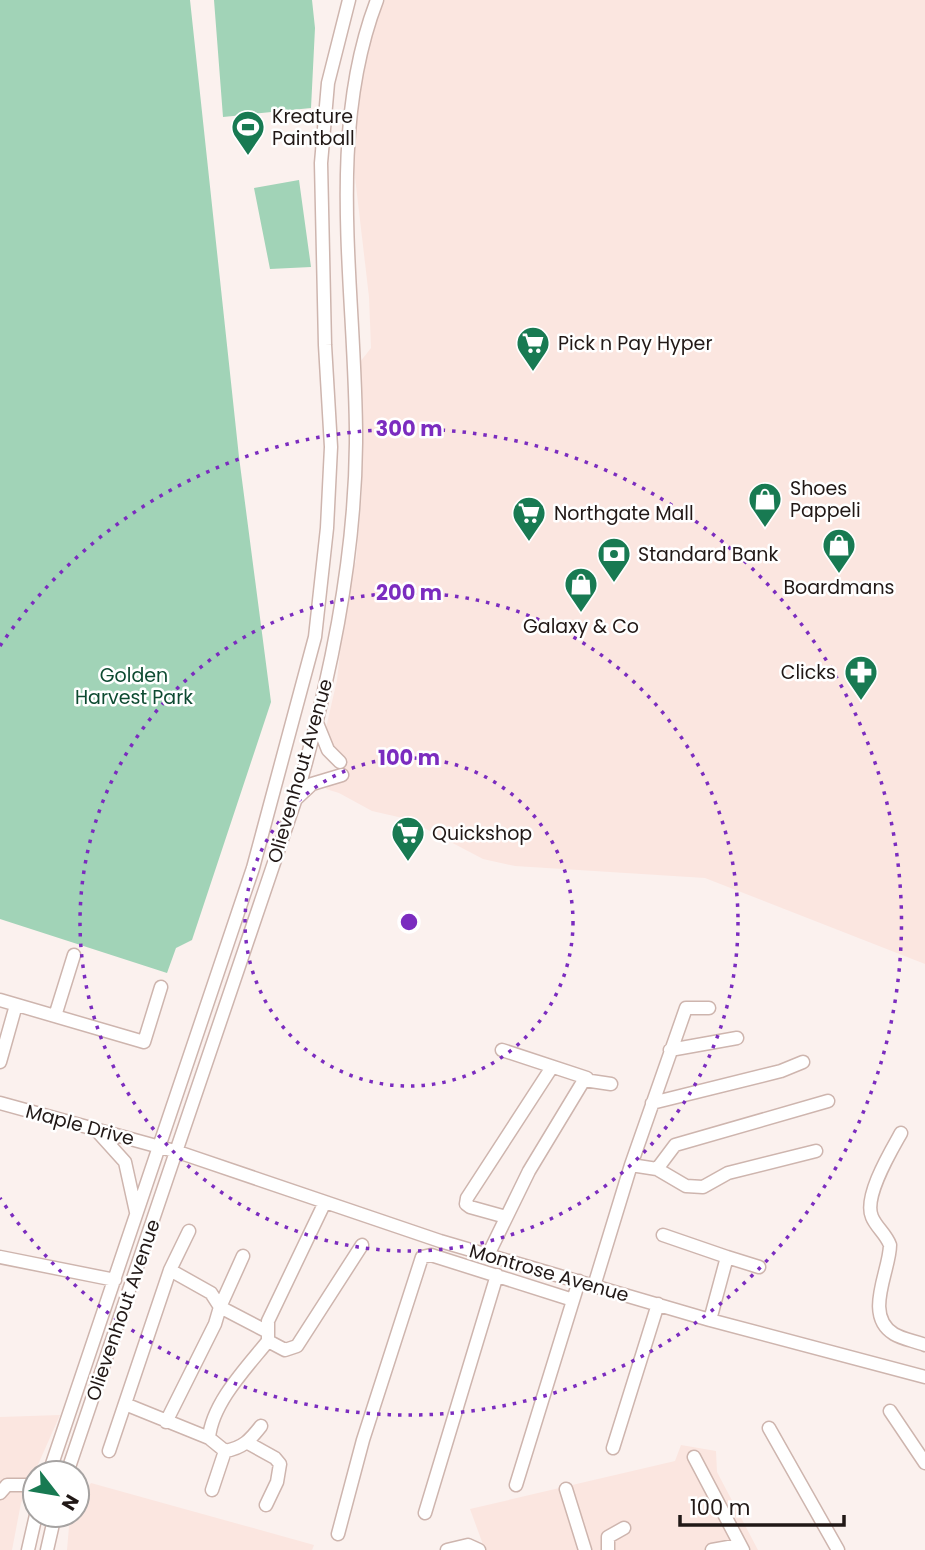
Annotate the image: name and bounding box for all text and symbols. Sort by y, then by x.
place label: Kreature Paintball [272,103,355,152]
sports icon: Kreature Paintball [229,108,267,157]
supermarket icon: Pick n Pay Hyper [514,324,552,373]
place label: Pick n Pay Hyper [558,330,712,357]
text: 300 m [376,414,442,443]
place label: Shoes Pappeli [790,475,861,524]
shop icon: Shoes Pappeli [746,480,784,529]
supermarket icon: Northgate Mall [510,494,548,543]
place label: Northgate Mall [554,500,694,527]
shop icon: Boardmans [820,526,858,575]
bank icon: Standard Bank [595,535,633,584]
place label: Standard Bank [638,541,778,568]
shop icon: Galaxy & Co [562,565,600,614]
place label: Boardmans [783,574,895,601]
text: 200 m [376,578,442,607]
place label: Galaxy & Co [523,613,639,640]
pharmacy icon: Clicks [842,653,880,702]
place label: Clicks [781,659,836,686]
park label: Golden Harvest Park [75,662,193,711]
street label: Olievenhout Avenue [261,676,339,866]
text: 100 m [378,743,440,772]
supermarket icon: Quickshop [389,814,427,863]
place label: Quickshop [432,820,532,847]
centre of rings [397,910,421,934]
street label: Maple Drive [23,1098,137,1152]
street label: Olievenhout Avenue [79,1216,167,1404]
street label: Montrose Avenue [466,1237,632,1309]
north arrow [21,1459,91,1529]
scale bar [680,1484,844,1528]
text: N [55,1489,85,1516]
text: 100 m [690,1493,750,1522]

